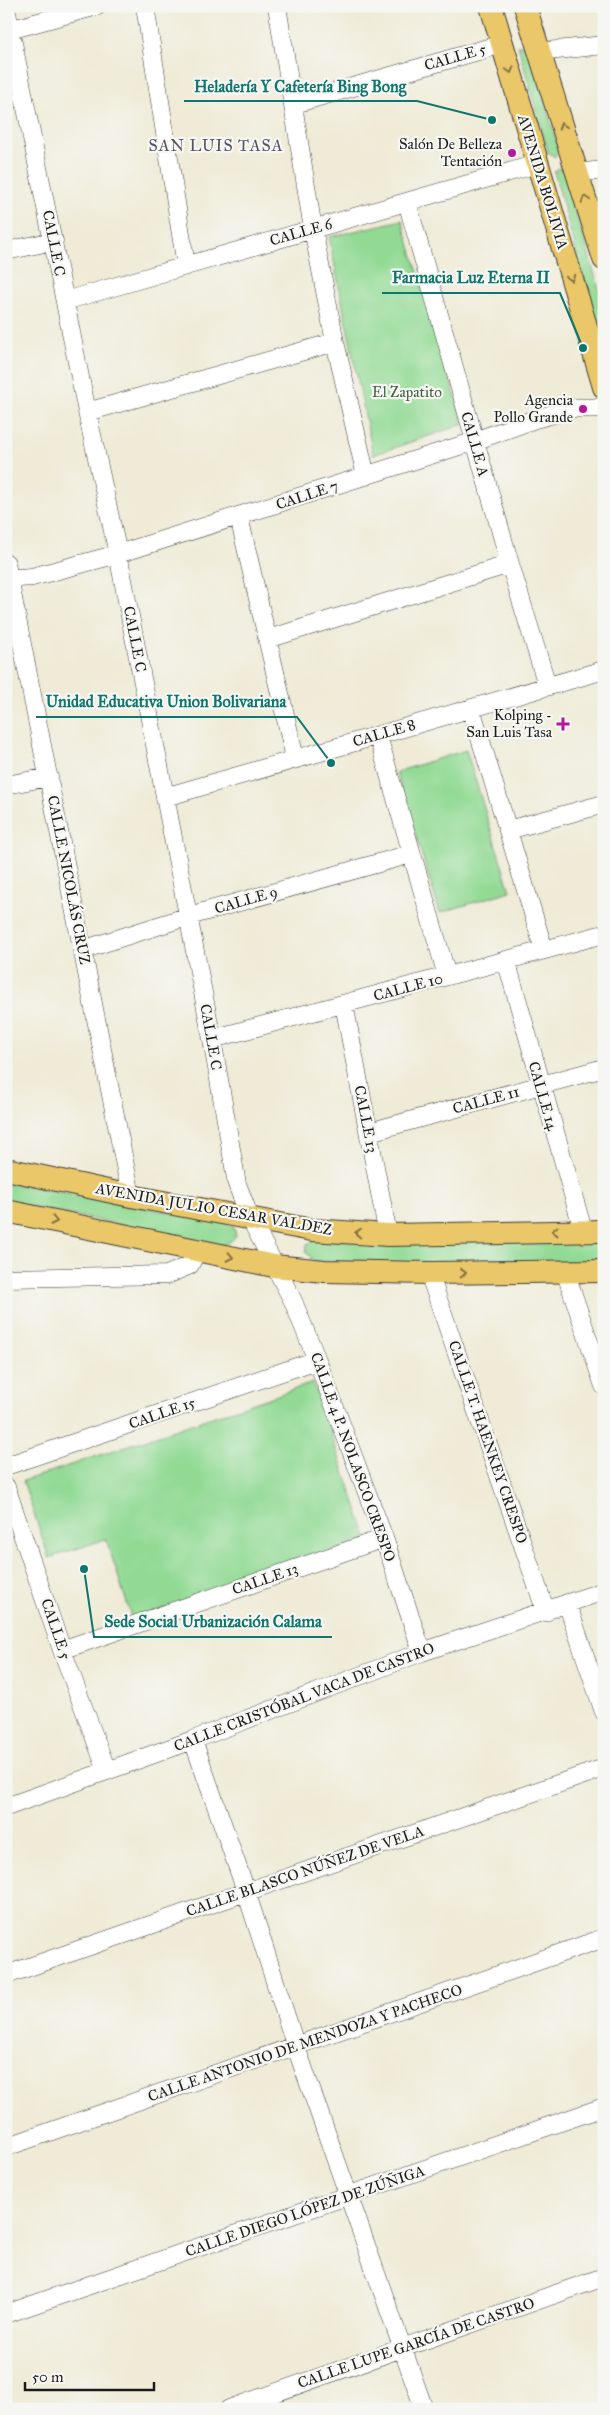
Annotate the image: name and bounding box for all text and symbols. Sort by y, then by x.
street label: CALLE 5 [422,40,488,74]
one-way arrow [504,65,514,73]
callout: Heladería Y Cafetería Bing Bong [184,70,417,101]
text: Heladería Y Cafetería Bing Bong [194,77,407,97]
street label: AVENIDA BOLIVIA [514,112,572,251]
one-way arrow [557,122,567,131]
place label: Salón De Belleza Tentación [399,135,503,170]
district label: SAN LUIS TASA [148,136,284,155]
marker: Salón De Belleza Tentación [506,147,518,159]
one-way arrow [580,195,590,204]
street label: CALLE C [39,209,69,277]
street label: CALLE 6 [268,214,336,249]
callout: Farmacia Luz Eterna II [382,262,560,293]
text: Farmacia Luz Eterna II [392,268,550,287]
one-way arrow [566,274,576,282]
park label: El Zapatito [372,383,442,401]
place label: Agencia Pollo Grande [493,391,574,426]
marker: Agencia Pollo Grande [577,403,589,415]
street label: CALLE A [457,410,493,478]
street label: CALLE 7 [274,476,340,514]
street label: CALLE C [120,605,150,673]
callout: Unidad Educativa Union Bolivariana [36,686,297,717]
text: Unidad Educativa Union Bolivariana [46,692,287,711]
place label: Kolping - San Luis Tasa [466,706,553,741]
street label: CALLE 8 [351,715,417,751]
marker: Kolping - San Luis Tasa [556,717,570,731]
street label: CALLE NICOLÁS CRUZ [44,794,95,966]
street label: CALLE 9 [213,882,279,918]
street label: CALLE 10 [371,969,445,1005]
street label: CALLE C [196,1003,226,1071]
street label: CALLE 14 [525,1060,562,1133]
street label: CALLE 11 [451,1082,521,1118]
street label: CALLE 13 [351,1084,381,1154]
street label: AVENIDA JULIO CESAR VALDEZ [93,1179,334,1240]
one-way arrow [50,1215,58,1226]
one-way arrow [551,1226,558,1236]
one-way arrow [353,1228,361,1239]
one-way arrow [226,1251,235,1262]
one-way arrow [459,1267,467,1278]
street label: CALLE T. HAENKEY CRESPO [445,1338,531,1546]
street label: CALLE 4 P. NOLASCO CRESPO [307,1350,399,1564]
street label: CALLE 15 [126,1393,198,1433]
street label: CALLE 13 [230,1559,300,1599]
street label: CALLE 5 [37,1596,75,1662]
callout: Sede Social Urbanización Calama [94,1606,332,1637]
text: Sede Social Urbanización Calama [104,1612,323,1631]
street label: CALLE CRISTÓBAL VACA DE CASTRO [171,1638,437,1755]
street label: CALLE BLASCO NÚÑEZ DE VELA [183,1821,426,1920]
street label: CALLE ANTONIO DE MENDOZA Y PACHECO [145,1981,465,2105]
street label: CALLE DIEGO LÓPEZ DE ZÚÑIGA [183,2161,427,2261]
street label: CALLE LUPE GARCÍA DE CASTRO [295,2293,537,2392]
scale bar [25,2360,154,2392]
text: 50 m [32,2368,64,2386]

